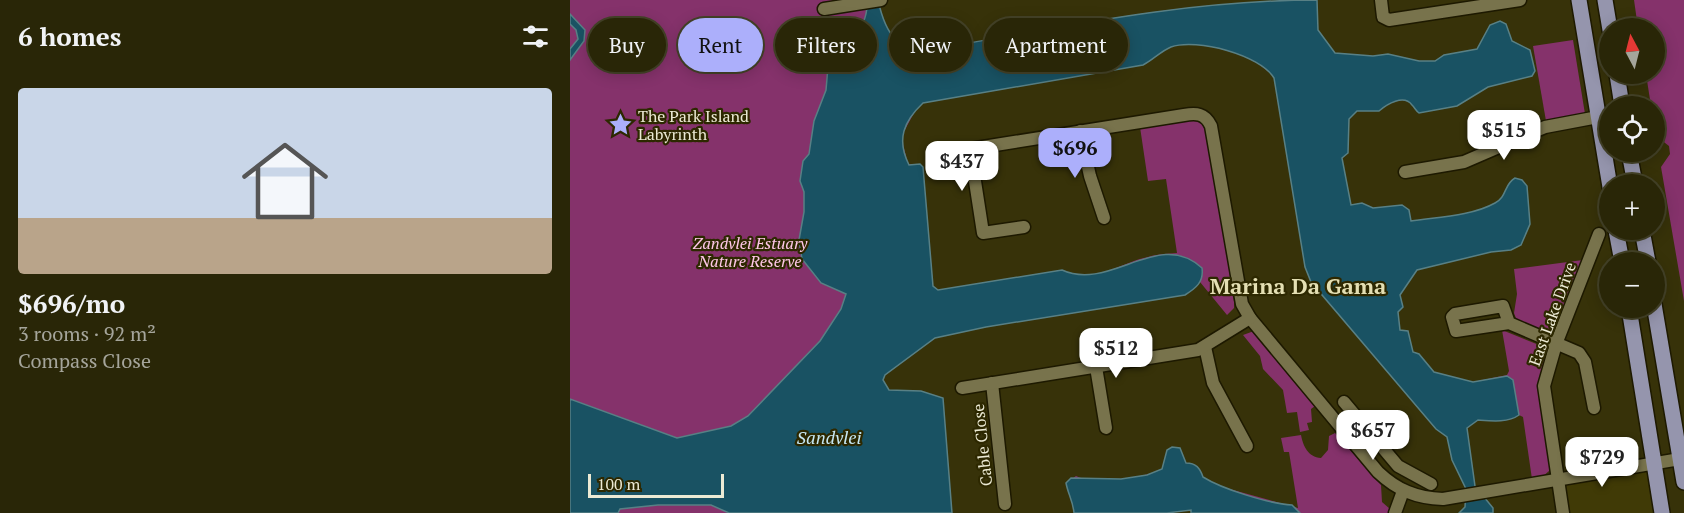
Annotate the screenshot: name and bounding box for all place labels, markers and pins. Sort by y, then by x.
place label: The Park Island Labyrinth [638,105,749,145]
pin: $515 [1468,110,1540,161]
place icon: The Park Island Labyrinth [607,112,633,138]
pin: $696 [1039,128,1111,179]
pin: $437 [926,141,998,192]
pin: $512 [1080,328,1152,379]
pin: $657 [1337,410,1409,461]
pin: $729 [1566,437,1638,488]

